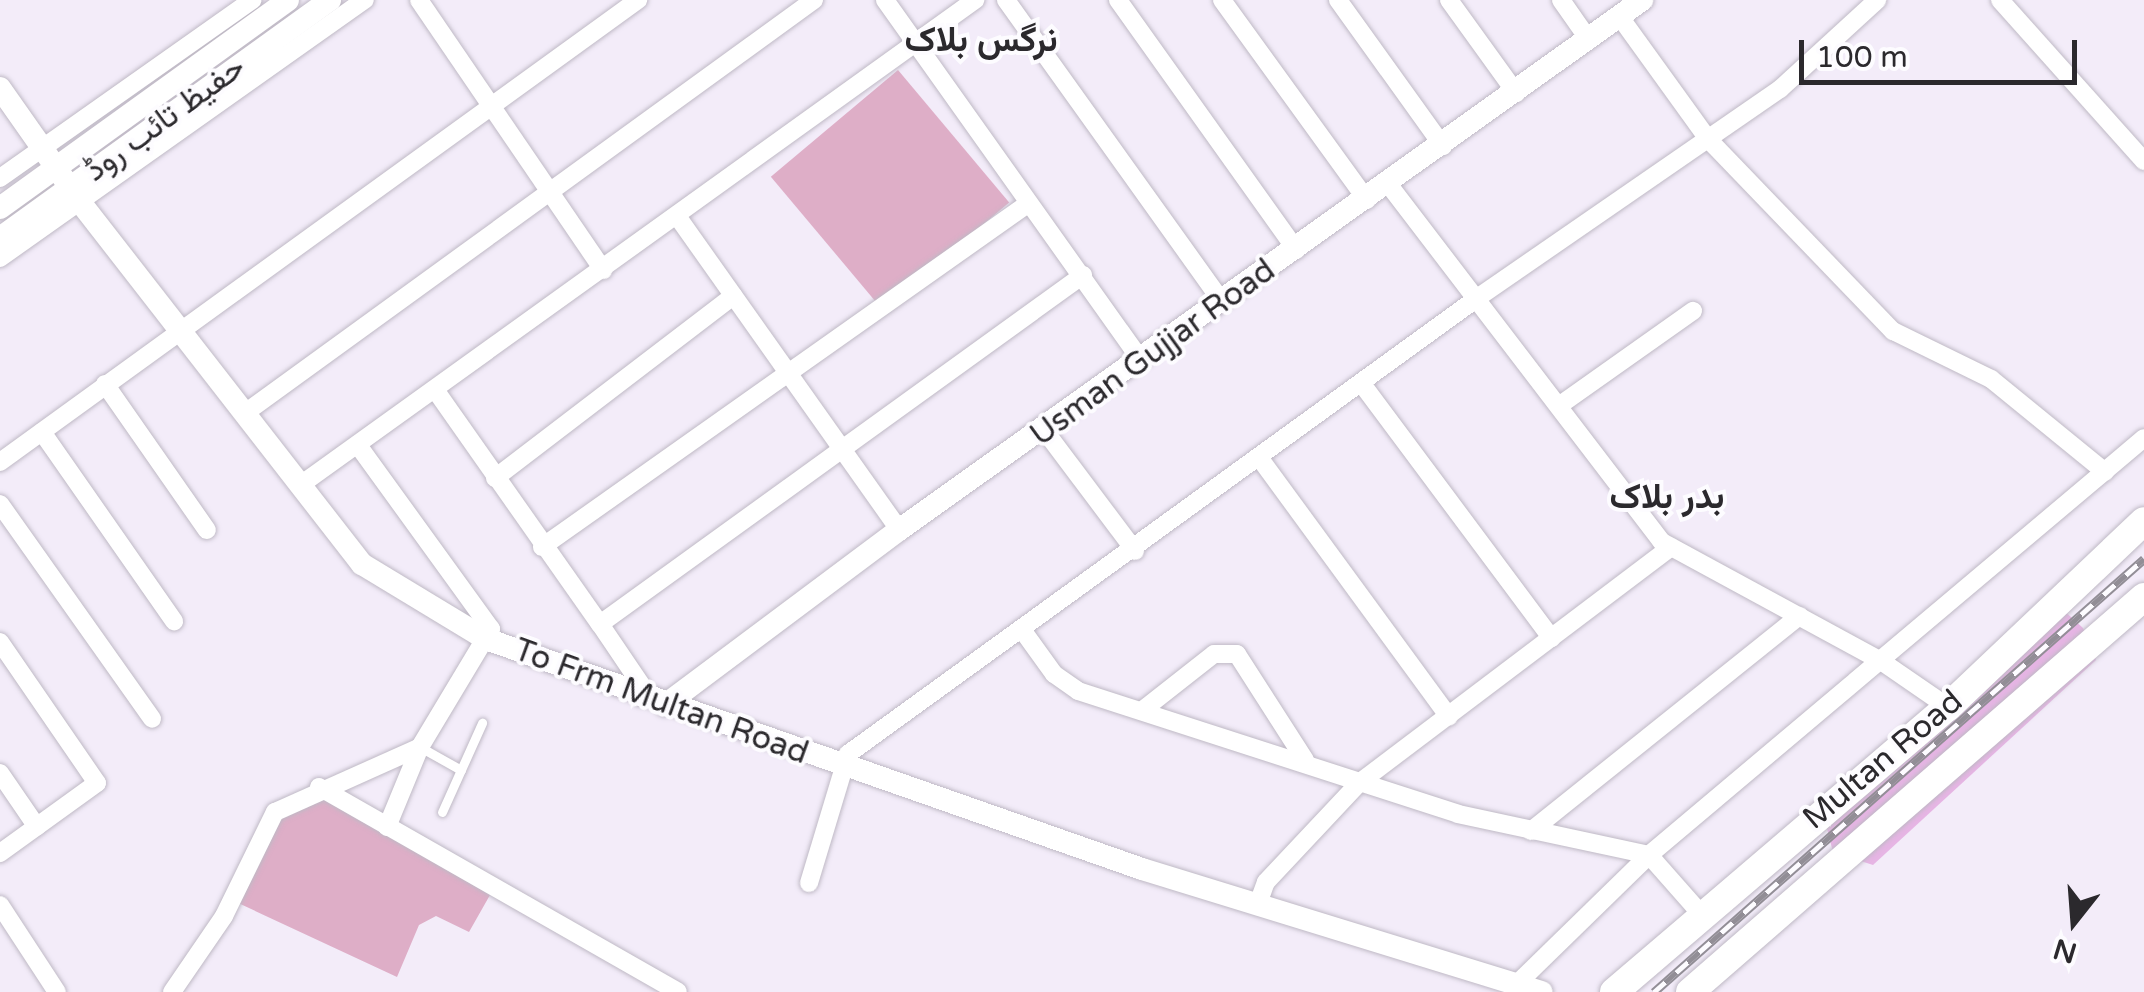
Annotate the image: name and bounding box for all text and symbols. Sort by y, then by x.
district label: نرگس بلاک [905,19,1057,61]
scale bar [1804,20,2082,82]
text: 100 m [1816,39,1908,76]
street label: حفیظ تائب روڈ [77,48,253,190]
street label: Usman Gujjar Road [1023,251,1283,455]
district label: بدر بلاک [1610,476,1724,518]
street label: To Frm Multan Road [509,631,813,773]
street label: Multan Road [1795,682,1971,838]
north arrow [2024,872,2124,972]
text: N [2050,931,2081,970]

